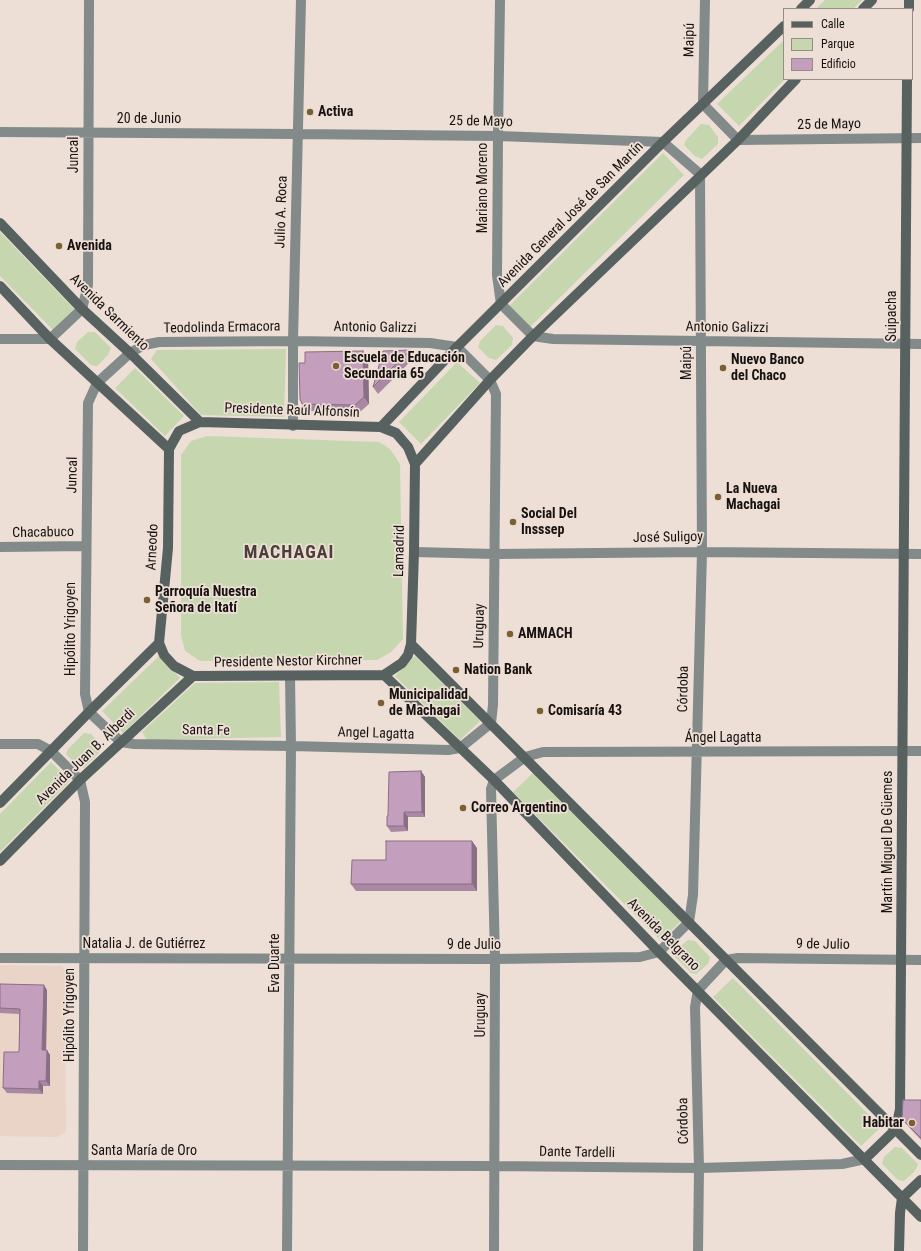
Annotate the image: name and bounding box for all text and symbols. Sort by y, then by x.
legend [783,8,913,80]
text: Calle [821,17,845,31]
street label: Maipú [681,23,699,57]
text: Parque [821,37,854,51]
text: Edificio [821,57,856,71]
place label: Activa [318,104,353,120]
marker: Activa [305,107,315,117]
street label: 20 de Junio [117,111,181,127]
street label: 25 de Mayo [449,113,513,131]
street label: 25 de Mayo [797,116,861,134]
street label: Juncal [66,137,82,173]
street label: Avenida General José de San Martín [495,139,647,291]
street label: Mariano Moreno [475,143,491,233]
street label: Julio A. Roca [272,175,292,249]
place label: Avenida [67,238,112,254]
marker: Avenida [54,241,64,251]
street label: Avenida Sarmiento [66,271,152,355]
street label: Suipacha [884,291,900,341]
street label: Teodolinda Ermacora [163,319,281,337]
street label: Antonio Galizzi [333,319,417,337]
street label: Antonio Galizzi [685,319,769,337]
street label: Maipú [679,346,695,380]
place label: Escuela de Educación Secundaria 65 [344,350,465,382]
place label: Nuevo Banco del Chaco [731,352,804,384]
marker: Escuela de Educación Secundaria 65 [331,361,341,371]
marker: Nuevo Banco del Chaco [718,363,728,373]
street label: Presidente Raúl Alfonsín [224,400,360,422]
street label: Juncal [64,457,82,493]
place label: La Nueva Machagai [726,481,780,514]
marker: La Nueva Machagai [713,492,723,502]
place label: Social Del Insssep [521,506,577,538]
marker: Social Del Insssep [508,517,518,527]
street label: Arneodo [143,523,163,571]
street label: Chacabuco [12,524,74,542]
street label: Lamadrid [391,525,409,577]
street label: José Suligoy [633,529,703,547]
district label: MACHAGAI [244,542,334,564]
street label: Hipólito Yrigoyen [63,582,79,676]
place label: Parroquía Nuestra Señora de Itatí [155,584,257,616]
marker: Parroquía Nuestra Señora de Itatí [142,595,152,605]
street label: Uruguay [471,603,489,649]
place label: AMMACH [518,626,573,642]
marker: AMMACH [505,629,515,639]
street label: Presidente Nestor Kirchner [214,652,362,672]
place label: Nation Bank [464,662,532,678]
marker: Nation Bank [451,665,461,675]
street label: Córdoba [675,666,693,712]
place label: Municipalidad de Machagai [389,687,468,720]
marker: Municipalidad de Machagai [376,698,386,708]
place label: Comisaría 43 [548,703,622,719]
street label: Avenida Juan B. Alberdi [33,705,139,809]
marker: Comisaría 43 [535,706,545,716]
street label: Santa Fe [182,722,230,740]
street label: Angel Lagatta [337,724,415,744]
street label: Ángel Lagatta [685,730,761,746]
street label: Martín Miguel De Güemes [880,771,896,913]
place label: Correo Argentino [471,800,567,816]
marker: Correo Argentino [458,803,468,813]
street label: Avenida Belgrano [623,895,703,975]
street label: Eva Duarte [267,933,283,993]
street label: Natalia J. de Gutiérrez [82,936,206,952]
street label: 9 de Julio [796,936,850,954]
street label: 9 de Julio [447,937,501,953]
street label: Hipólito Yrigoyen [62,968,78,1062]
street label: Uruguay [473,992,489,1038]
street label: Córdoba [675,1098,693,1144]
place label: Habitar [863,1115,904,1131]
marker: Habitar [907,1118,917,1128]
street label: Santa María de Oro [91,1143,197,1159]
street label: Dante Tardelli [539,1144,615,1162]

